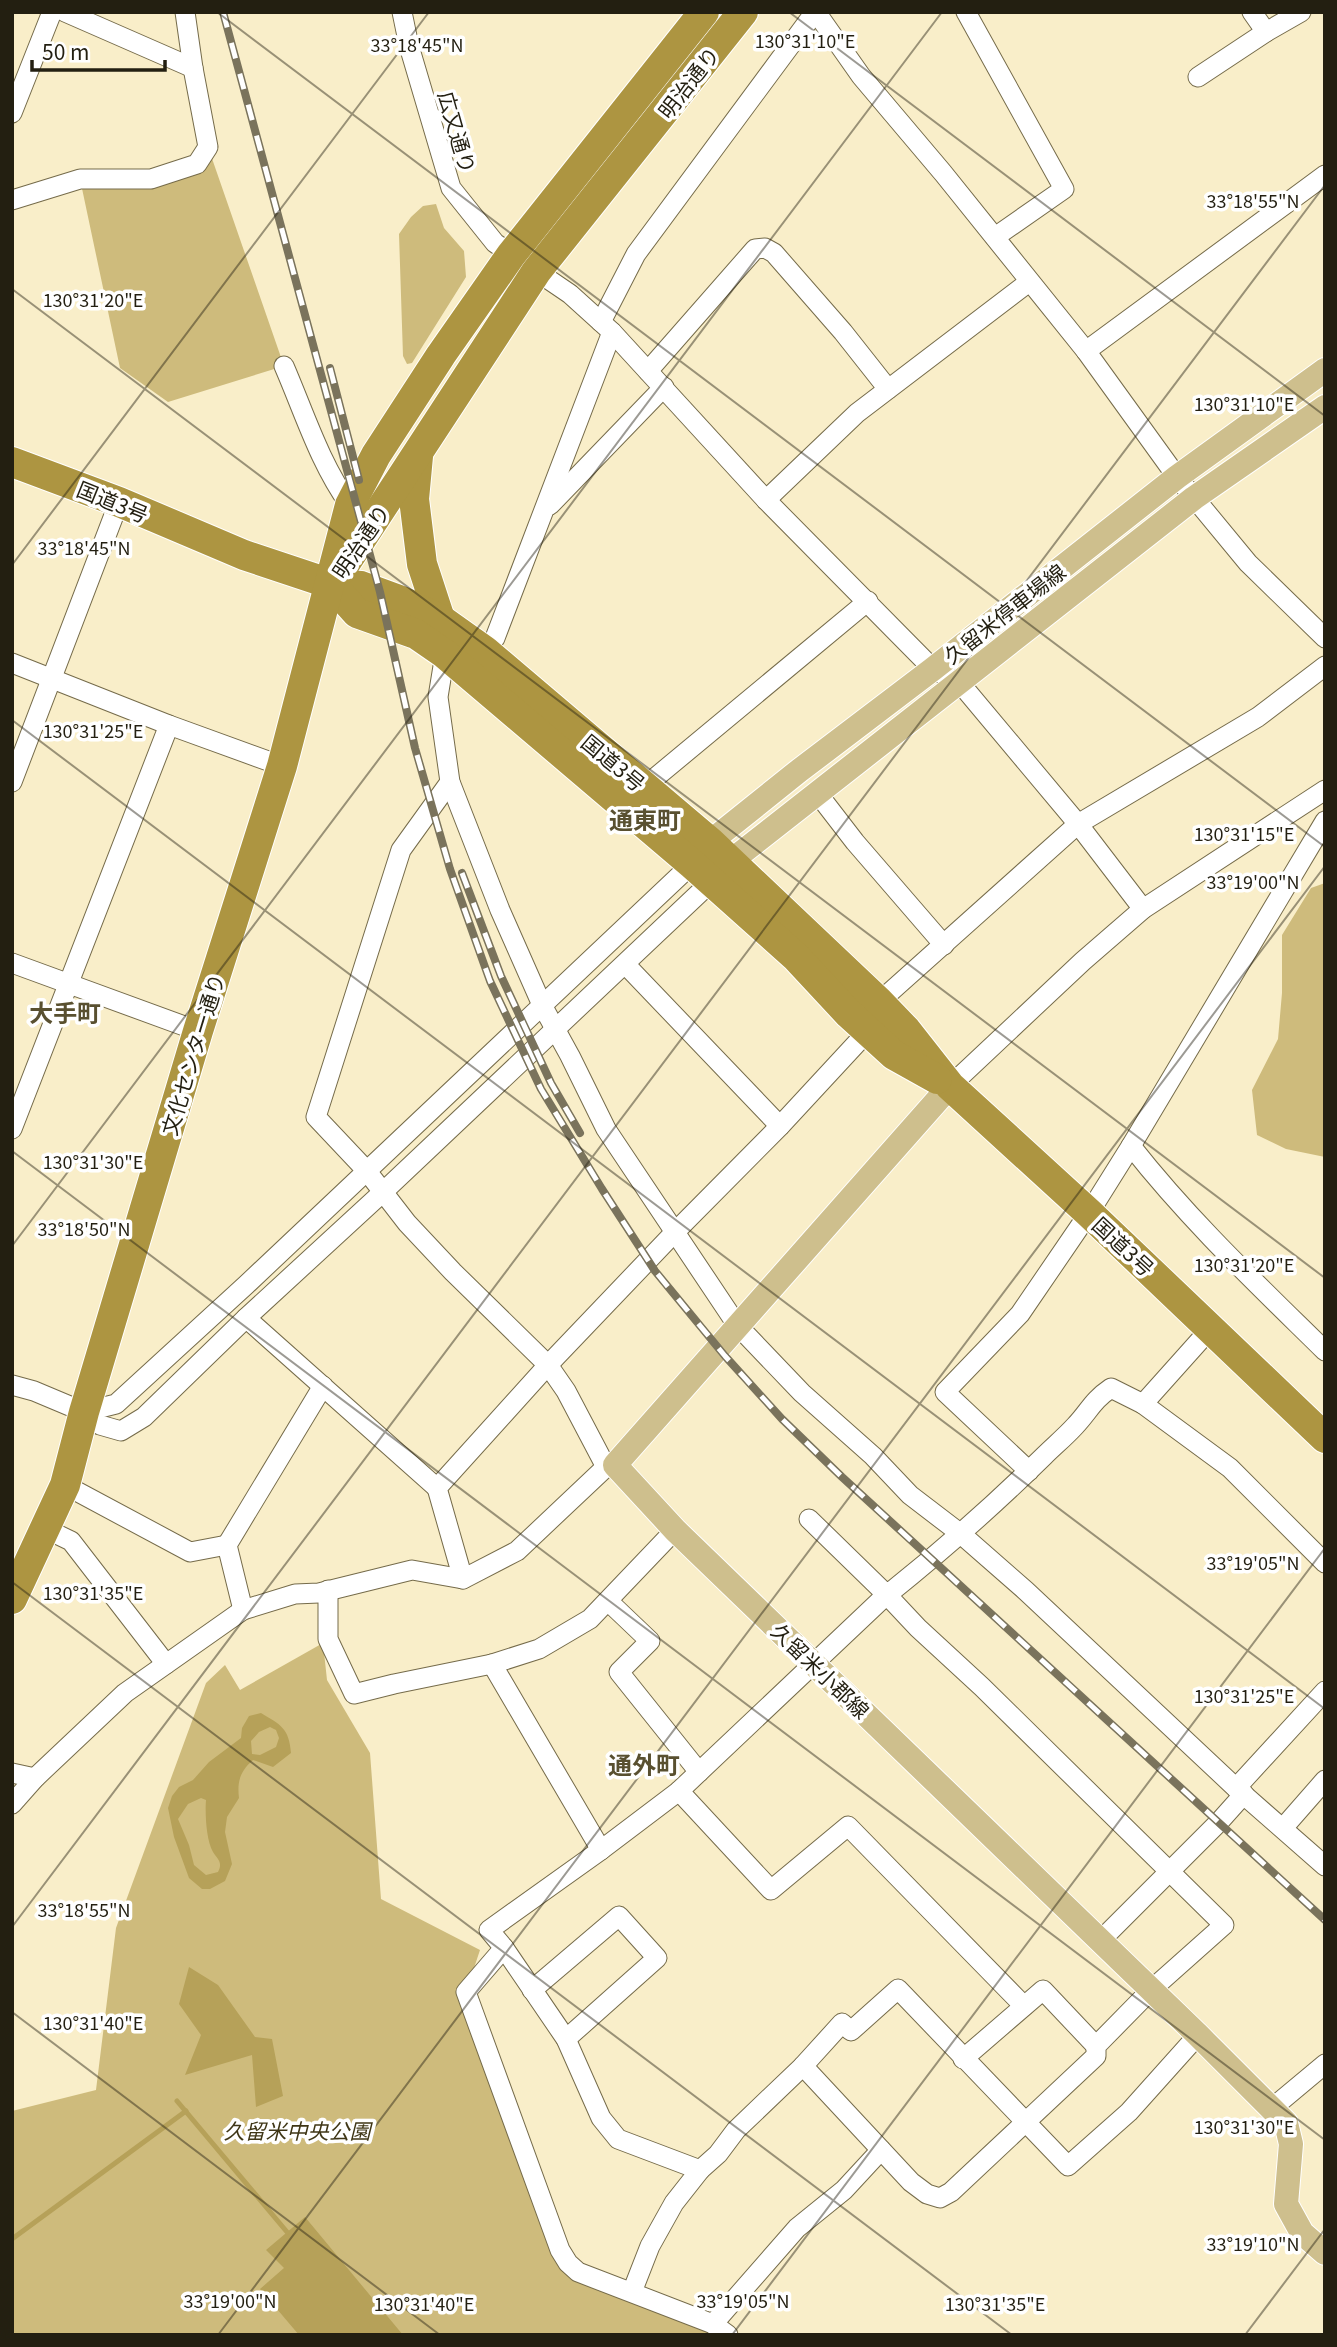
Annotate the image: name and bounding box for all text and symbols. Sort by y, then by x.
text: 130°31'10"E [755,27,855,53]
scale bar [32,28,164,72]
text: 33°18'45"N [370,31,464,57]
text: 50 m [42,36,89,66]
street label: 明治通り [650,40,726,124]
street label: 広又通り [432,87,484,177]
text: 33°18'55"N [1206,187,1300,213]
text: 130°31'20"E [43,286,143,312]
text: 130°31'10"E [1194,390,1294,416]
street label: 国道3号 [73,473,153,529]
street label: 明治通り [324,498,396,584]
text: 33°18'45"N [37,534,131,560]
street label: 久留米停車場線 [937,556,1071,670]
text: 130°31'25"E [43,717,143,743]
street label: 国道3号 [576,727,652,797]
district label: 通東町 [609,801,681,836]
text: 130°31'15"E [1194,820,1294,846]
text: 33°19'00"N [1206,868,1300,894]
street label: 文化センター通り [153,969,231,1139]
district label: 大手町 [29,994,101,1029]
text: 130°31'30"E [43,1148,143,1174]
street label: 国道3号 [1086,1210,1162,1282]
text: 33°18'50"N [37,1215,131,1241]
text: 130°31'20"E [1194,1251,1294,1277]
text: 33°19'05"N [1206,1549,1300,1575]
text: 130°31'35"E [43,1579,143,1605]
street label: 久留米小郡線 [765,1615,877,1725]
text: 130°31'25"E [1194,1682,1294,1708]
district label: 通外町 [608,1746,680,1781]
text: 33°18'55"N [37,1896,131,1922]
text: 130°31'40"E [43,2009,143,2035]
text: 130°31'30"E [1194,2113,1294,2139]
park label: 久留米中央公園 [224,2115,373,2145]
text: 33°19'10"N [1206,2230,1300,2256]
text: 33°19'00"N [183,2287,277,2313]
text: 33°19'05"N [696,2287,790,2313]
text: 130°31'40"E [374,2290,474,2316]
text: 130°31'35"E [945,2290,1045,2316]

